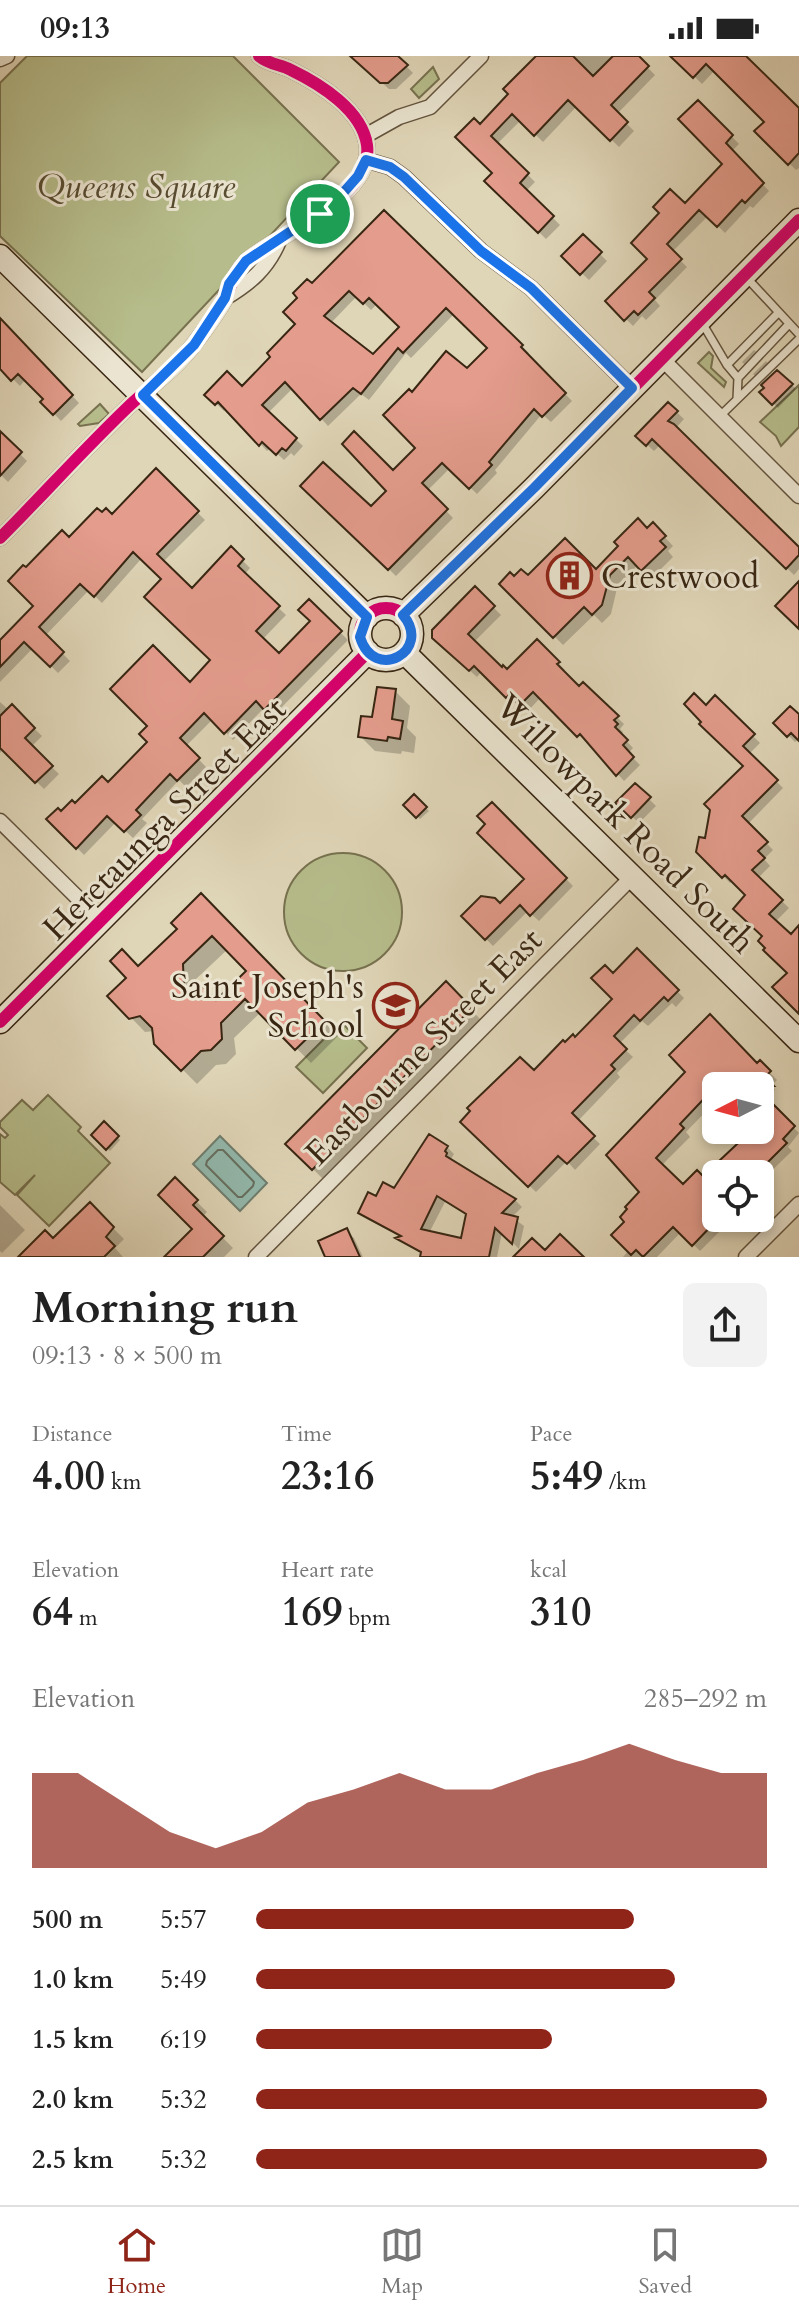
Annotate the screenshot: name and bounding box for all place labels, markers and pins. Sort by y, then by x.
pin [286,180,354,248]
building icon: Crestwood [546,552,594,600]
place label: Crestwood [601,554,759,600]
place label: Saint Joseph's School [171,964,364,1049]
school or university icon: Saint Joseph's School [371,982,419,1030]

